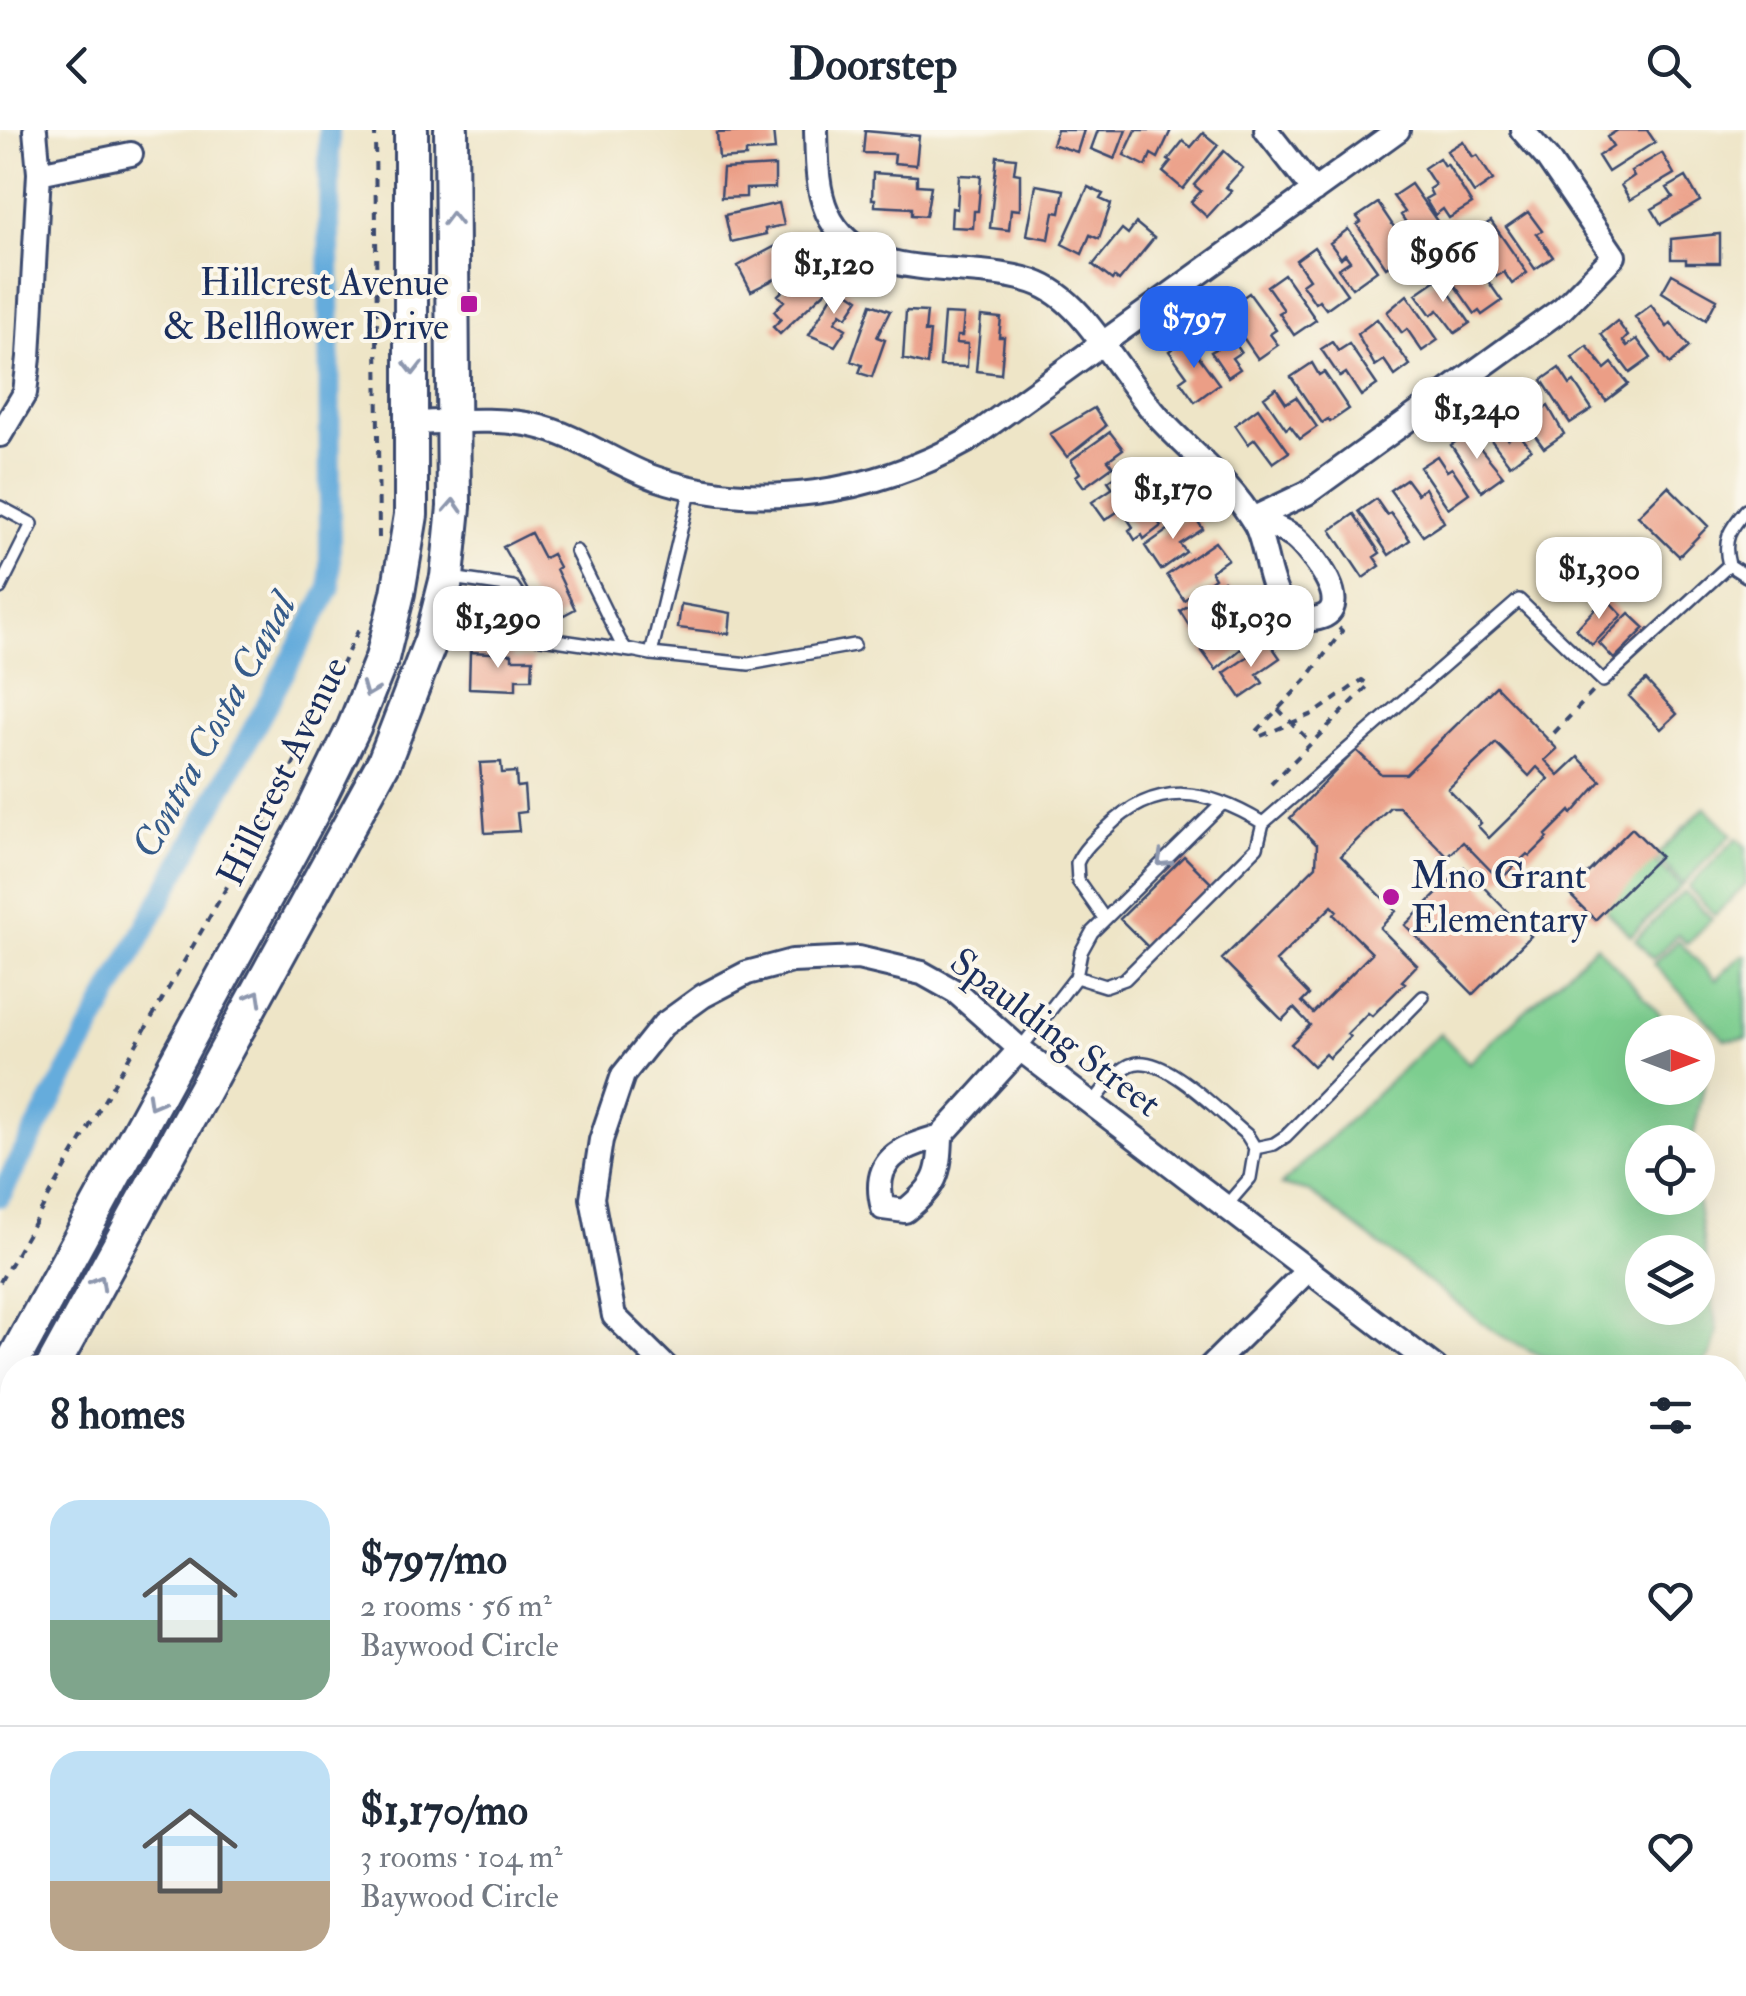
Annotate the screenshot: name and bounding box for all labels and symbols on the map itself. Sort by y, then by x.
one-way arrow [441,211,463,226]
pin: $966 [1384,220,1502,305]
pin: $1,120 [753,232,915,317]
place label: Hillcrest Avenue & Bellflower Drive [163,259,449,351]
pin: $797 [1135,286,1253,371]
marker: Hillcrest Avenue & Bellflower Drive [458,293,480,315]
one-way arrow [402,361,423,377]
pin: $1,240 [1396,377,1558,462]
pin: $1,170 [1092,457,1254,542]
one-way arrow [442,498,463,514]
pin: $1,300 [1518,537,1680,622]
water label: Contra Costa Canal [120,581,310,867]
pin: $1,030 [1170,585,1332,670]
pin: $1,290 [417,586,579,671]
street label: Hillcrest Avenue [207,649,359,894]
one-way arrow [361,680,381,698]
one-way arrow [1157,848,1175,866]
place label: Mno Grant Elementary [1411,852,1589,944]
marker: Mno Grant Elementary [1380,886,1402,908]
street label: Spaulding Street [940,938,1170,1128]
one-way arrow [243,990,263,1008]
north arrow [1625,1015,1715,1105]
one-way arrow [147,1091,167,1109]
one-way arrow [87,1275,107,1293]

